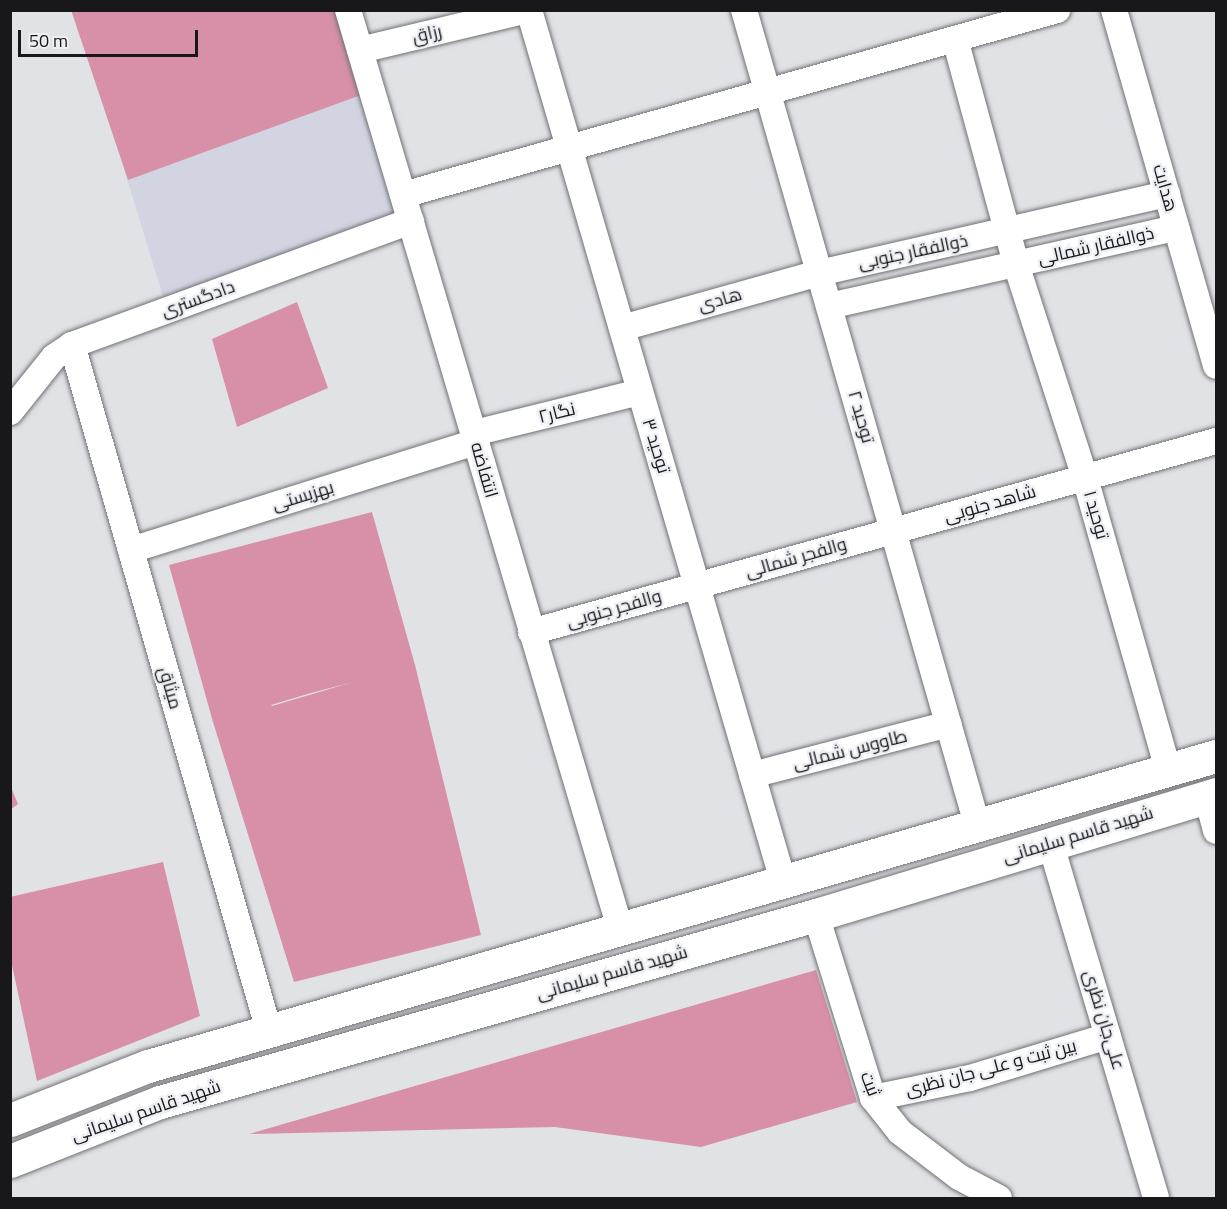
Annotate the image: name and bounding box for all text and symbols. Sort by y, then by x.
scale bar [21,18,201,56]
street label: رزاق [410,20,444,48]
text: 50 m [29,27,68,54]
street label: هدایت [1148,162,1182,214]
street label: ذوالفقار شمالی [1036,222,1156,270]
street label: ذوالفقار جنوبی [856,230,970,274]
street label: دادگستری [158,276,238,322]
street label: هادی [696,283,744,317]
street label: توحید ۲ [843,388,879,446]
street label: نگار۲ [536,398,578,428]
street label: توحید ۳ [637,416,675,476]
street label: انتفاضه [466,440,502,500]
street label: بهزیستی [269,476,337,516]
street label: شاهد جنوبی [942,481,1038,527]
street label: توحید ۱ [1079,488,1113,542]
street label: والفجر شمالی [743,533,849,583]
street label: والفجر جنوبی [564,585,664,633]
street label: میثاق [154,664,186,712]
street label: طاووس شمالی [790,725,910,775]
street label: شهید قاسم سلیمانی [1000,802,1156,868]
street label: شهید قاسم سلیمانی [534,941,690,1005]
street label: علی‌جان نظری [1079,968,1129,1072]
street label: بین ثبت و علی جان نظری [903,1035,1079,1101]
street label: ثبت [855,1069,885,1099]
street label: شهید قاسم سلیمانی [69,1075,223,1147]

